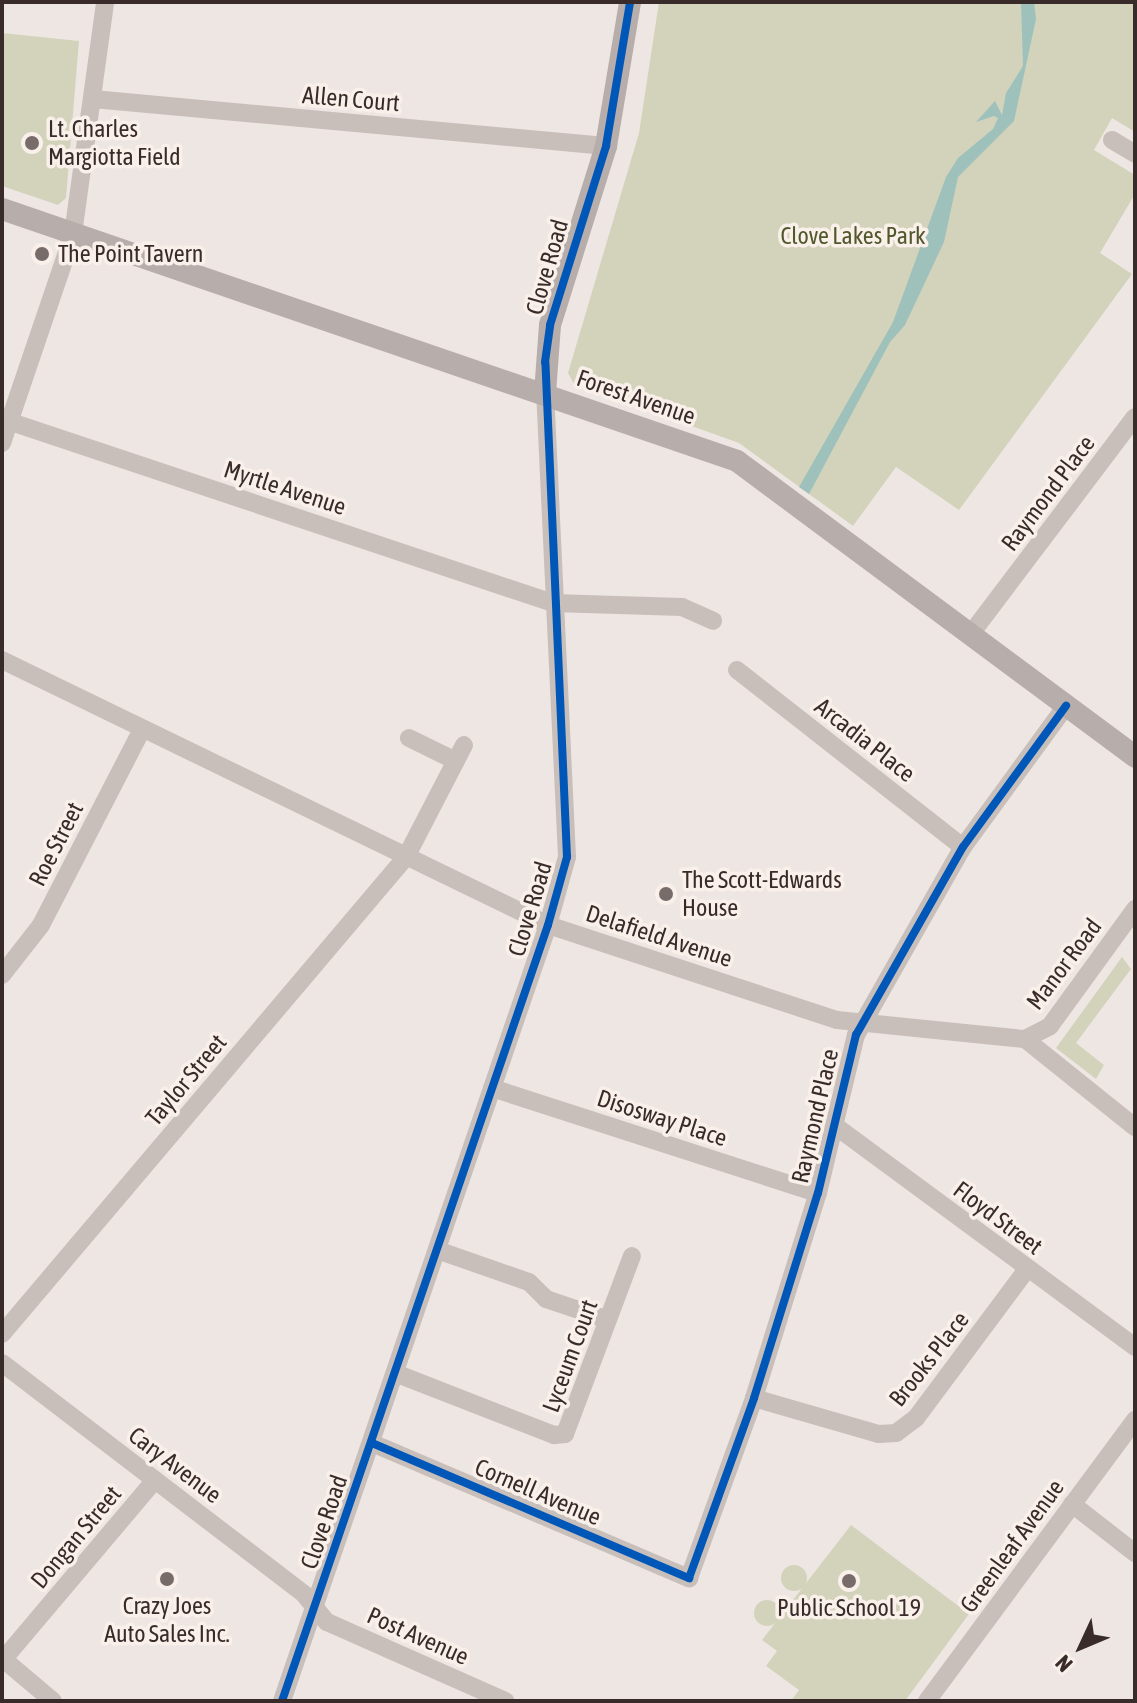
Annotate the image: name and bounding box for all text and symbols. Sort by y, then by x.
street label: Allen Court [301,80,401,118]
place label: Lt. Charles Margiotta Field [48,115,181,171]
marker: Lt. Charles Margiotta Field [23,134,41,152]
street label: Clove Road [520,216,574,318]
park label: Clove Lakes Park [780,222,926,250]
place label: The Point Tavern [58,240,203,268]
marker: The Point Tavern [33,245,51,263]
street label: Forest Avenue [573,363,699,431]
street label: Raymond Place [995,430,1101,556]
street label: Myrtle Avenue [220,455,350,521]
street label: Arcadia Place [809,692,921,788]
street label: Roe Street [23,797,89,891]
street label: Clove Road [502,858,558,960]
place label: The Scott-Edwards House [682,866,842,922]
marker: The Scott-Edwards House [657,885,675,903]
street label: Delafield Avenue [582,899,736,973]
street label: Manor Road [1020,913,1108,1015]
street label: Taylor Street [140,1028,232,1132]
street label: Raymond Place [786,1046,844,1186]
street label: Disosway Place [594,1083,730,1153]
street label: Floyd Street [948,1175,1048,1261]
street label: Lyceum Court [536,1296,604,1416]
street label: Brooks Place [883,1306,975,1412]
street label: Cary Avenue [123,1421,227,1509]
street label: Cornell Avenue [471,1453,605,1531]
street label: Clove Road [294,1471,354,1573]
street label: Greenleaf Avenue [954,1474,1070,1618]
street label: Dongan Street [25,1480,127,1594]
marker: Crazy Joes Auto Sales Inc. [158,1570,176,1588]
marker: Public School 19 [840,1572,858,1590]
place label: Crazy Joes Auto Sales Inc. [104,1592,230,1648]
place label: Public School 19 [777,1594,921,1622]
street label: Post Avenue [363,1601,473,1671]
north arrow [1041,1607,1121,1687]
text: N [1050,1650,1078,1677]

